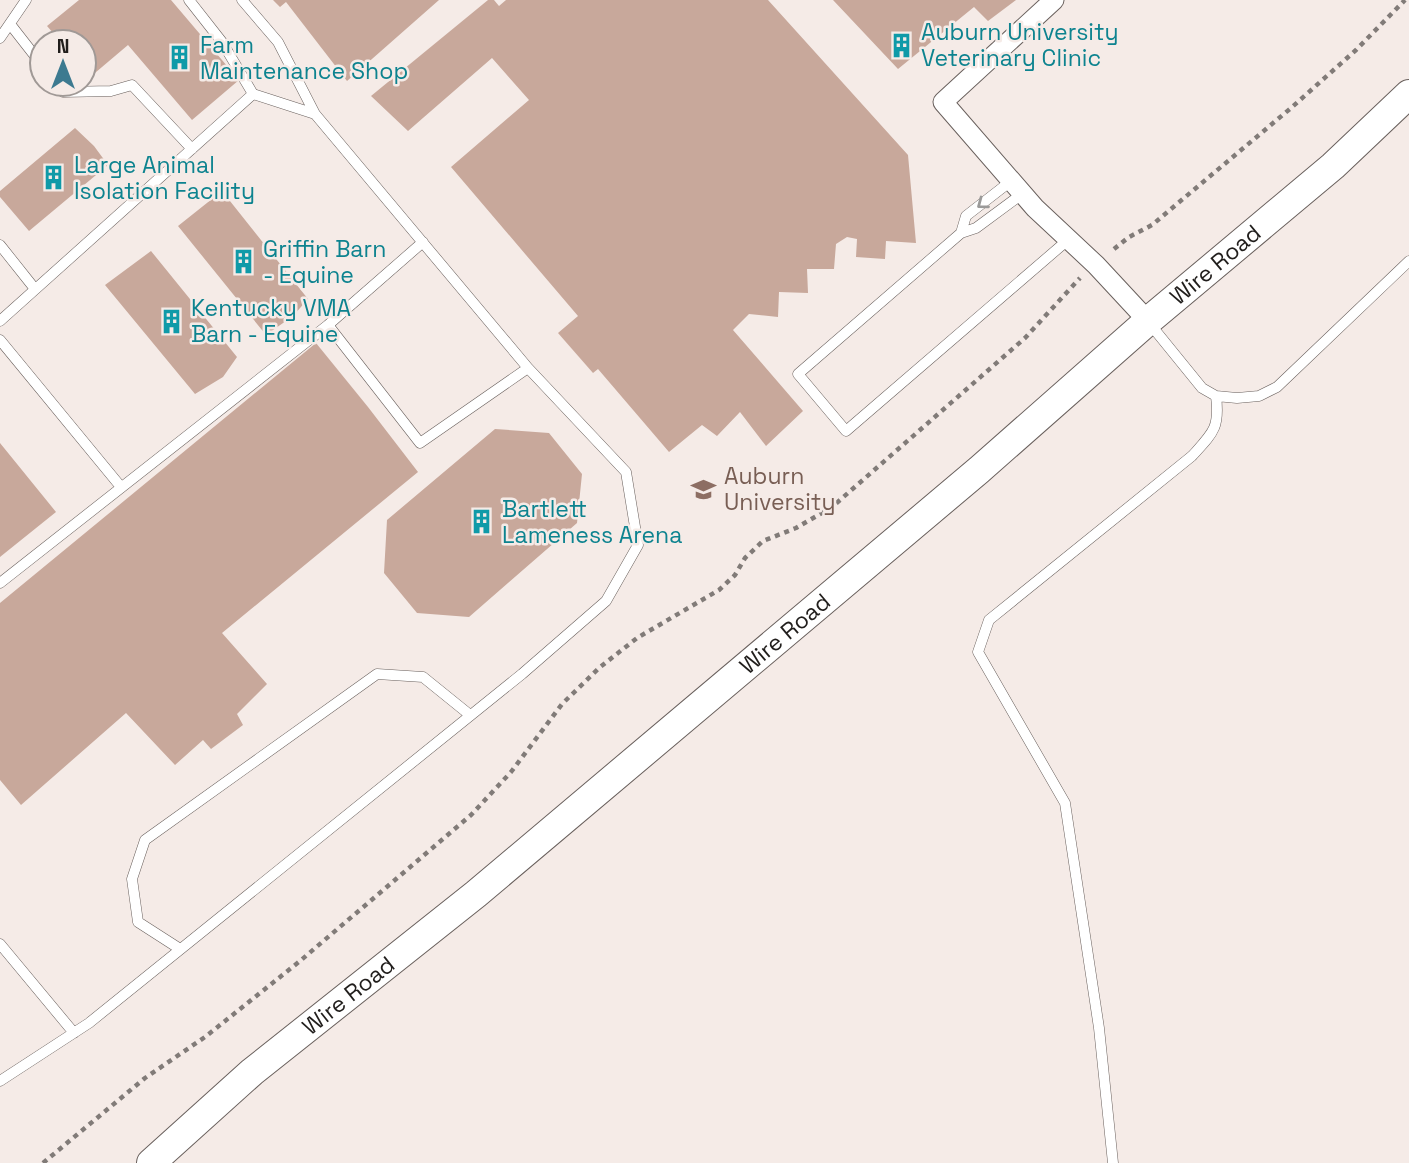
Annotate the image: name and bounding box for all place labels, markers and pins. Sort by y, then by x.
place label: Auburn University Veterinary Clinic [921,17,1119,73]
place label: Farm Maintenance Shop [200,30,408,86]
building icon: Auburn University Veterinary Clinic [887,31,915,59]
building icon: Farm Maintenance Shop [166,44,194,72]
place label: Large Animal Isolation Facility [74,150,255,206]
building icon: Large Animal Isolation Facility [40,164,68,192]
place label: Griffin Barn - Equine [263,234,386,290]
building icon: Griffin Barn - Equine [229,248,257,276]
place label: Kentucky VMA Barn - Equine [191,293,351,349]
building icon: Kentucky VMA Barn - Equine [157,307,185,335]
place label: Auburn University [724,461,835,517]
school or university icon: Auburn University [690,475,718,503]
place label: Bartlett Lameness Arena [502,494,682,550]
building icon: Bartlett Lameness Arena [468,508,496,536]

